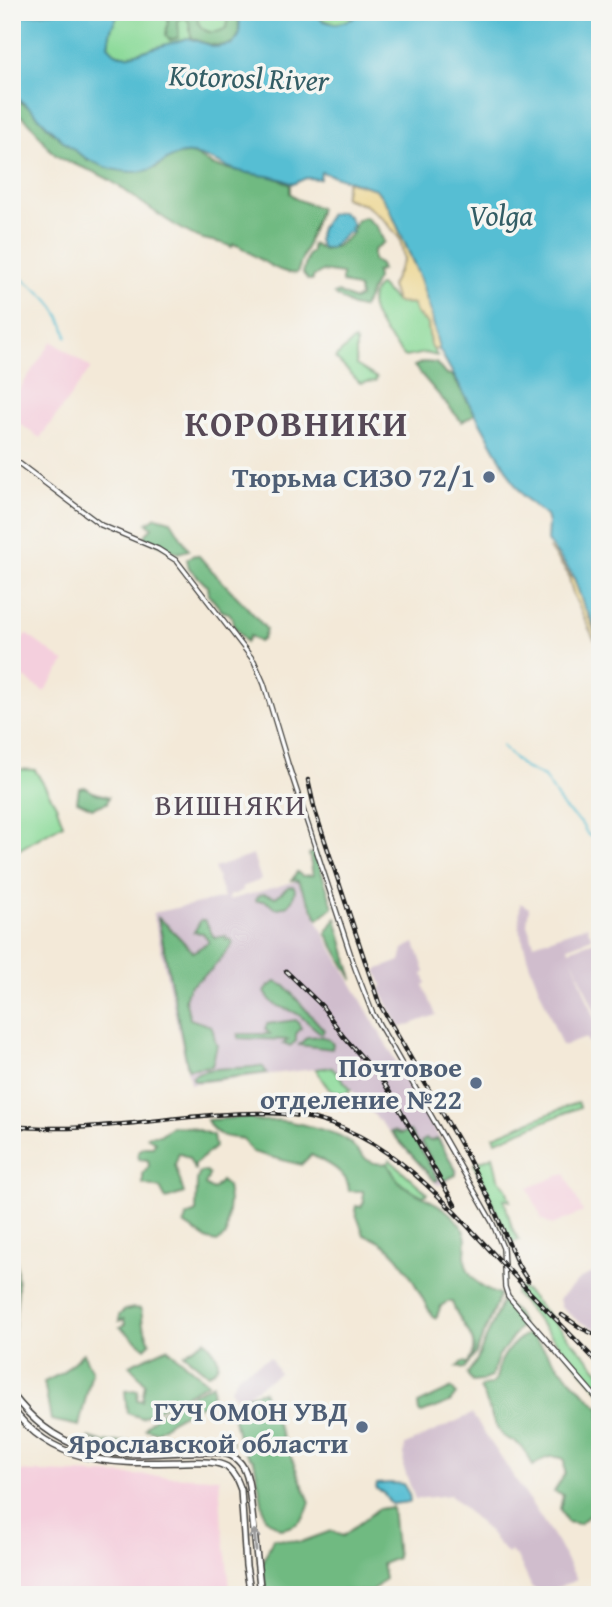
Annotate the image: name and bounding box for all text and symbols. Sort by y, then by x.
water label: Kotorosl River [167,52,331,102]
water label: Volga [469,193,533,237]
district label: КОРОВНИКИ [185,398,409,449]
place label: Тюрьма СИЗО 72/1 [232,456,475,497]
marker: Тюрьма СИЗО 72/1 [481,469,497,485]
district label: ВИШНЯКИ [155,782,307,826]
place label: Почтовое отделение №22 [260,1046,462,1119]
marker: Почтовое отделение №22 [468,1075,484,1091]
place label: ГУЧ ОМОН УВД Ярославской области [66,1390,348,1463]
marker: ГУЧ ОМОН УВД Ярославской области [354,1419,370,1435]
one-way arrow [248,1530,261,1552]

